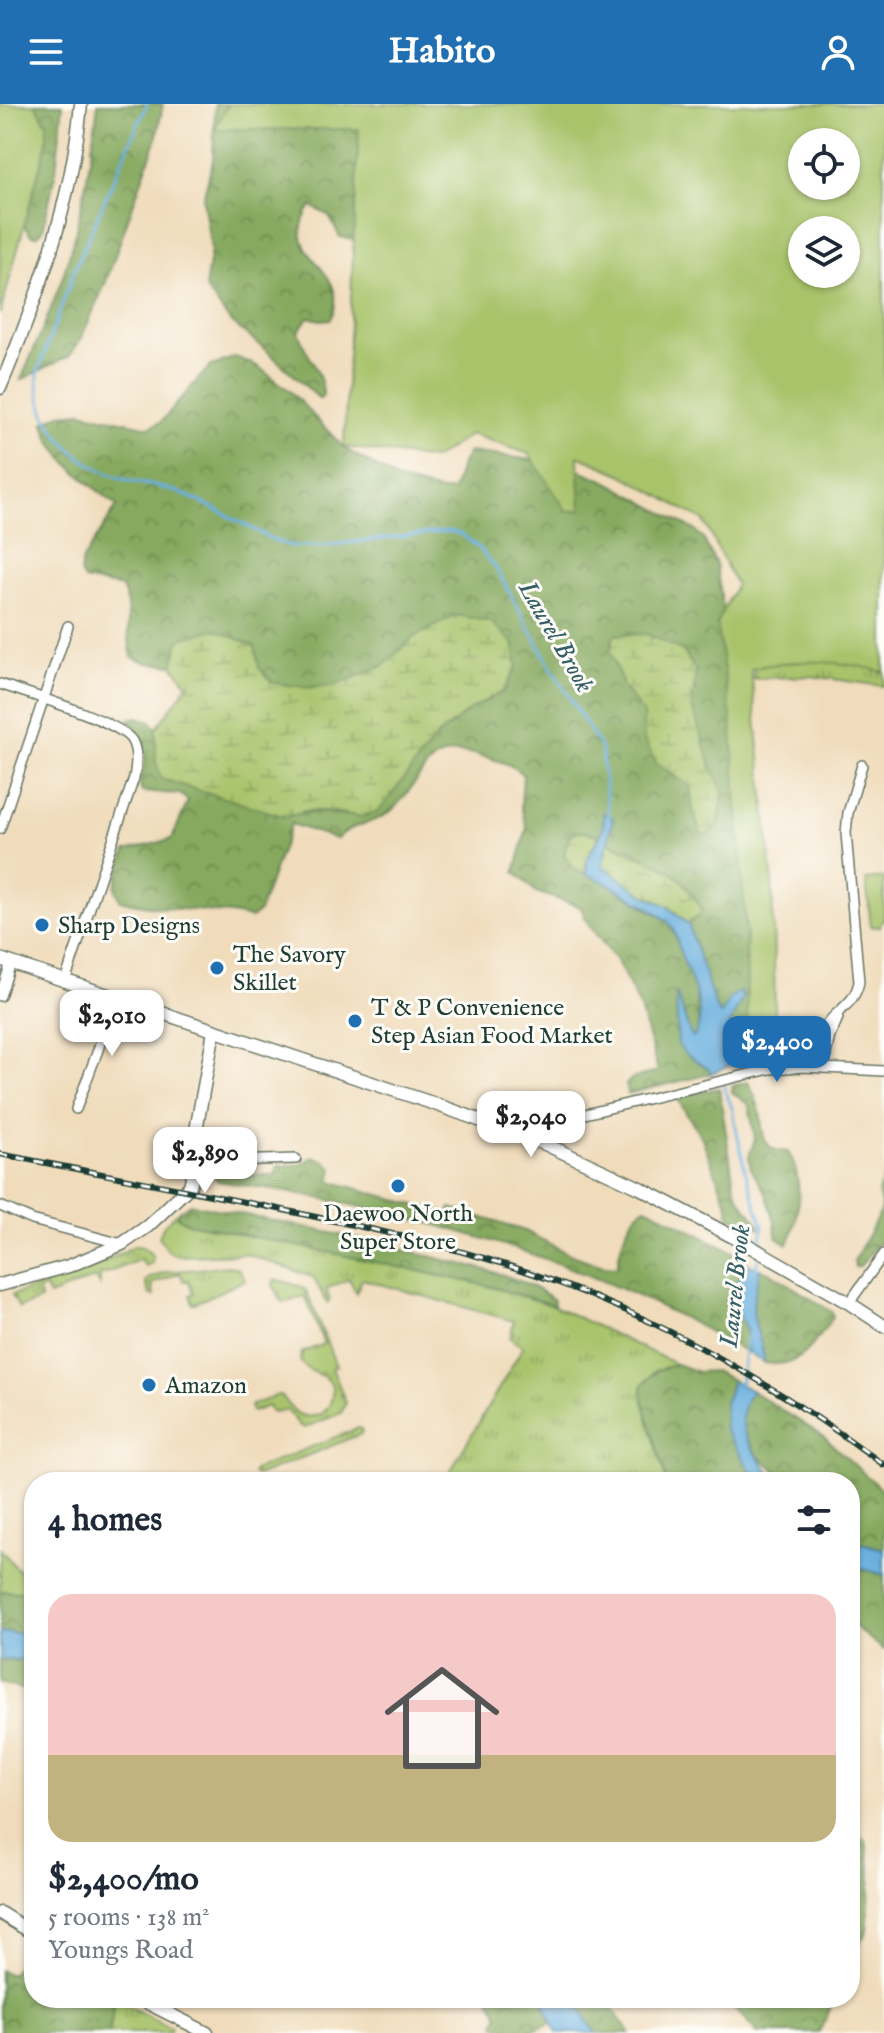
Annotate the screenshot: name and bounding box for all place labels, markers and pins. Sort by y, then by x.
place label: Sharp Designs [58,911,200,942]
marker: Sharp Designs [33,916,51,934]
place label: The Savory Skillet [233,940,346,999]
marker: The Savory Skillet [208,959,226,977]
pin: $2,010 [47,990,177,1058]
place label: T & P Convenience Step Asian Food Market [371,993,613,1052]
marker: T & P Convenience Step Asian Food Market [346,1012,364,1030]
pin: $2,400 [712,1016,842,1084]
pin: $2,040 [466,1091,596,1159]
pin: $2,890 [140,1127,270,1195]
marker: Daewoo North Super Store [389,1177,407,1195]
place label: Daewoo North Super Store [323,1199,473,1258]
place label: Amazon [164,1371,247,1402]
marker: Amazon [140,1376,158,1394]

